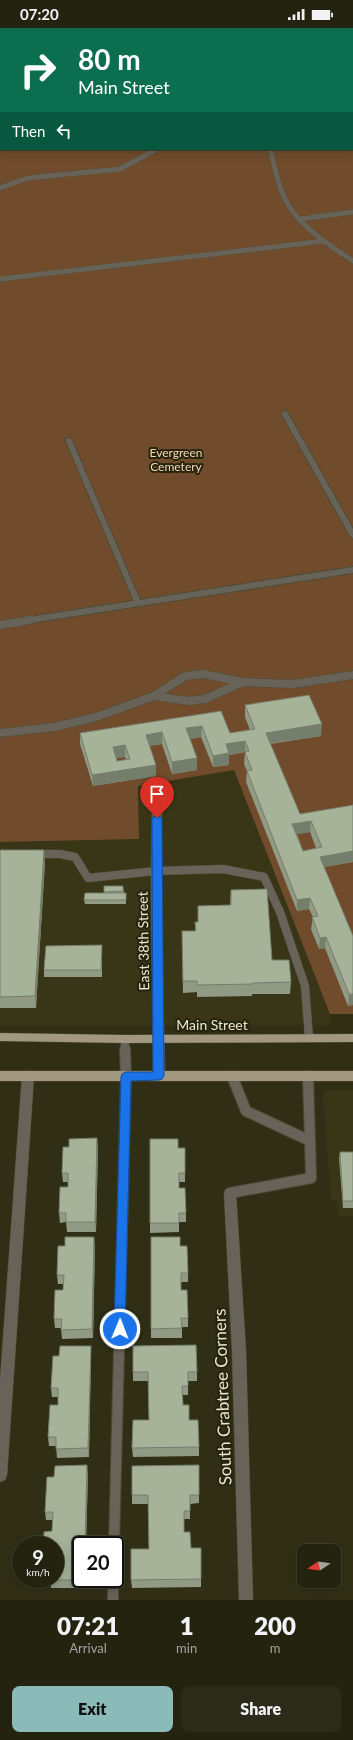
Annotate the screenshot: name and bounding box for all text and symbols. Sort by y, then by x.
text: 07:20 [20,5,59,23]
text: 80 m [78,42,141,76]
icon: right [12,44,64,96]
text: Main Street [78,76,170,98]
icon: left [53,120,75,142]
text: Then [12,122,45,140]
park label: Evergreen Cemetery [150,445,203,474]
pin [140,777,174,818]
icon: arrive [146,783,168,805]
street label: East 38th Street [134,891,152,991]
street label: Main Street [176,1016,248,1033]
position arrow [99,1308,141,1350]
street label: South Crabtree Corners [208,1308,236,1486]
speed limit sign: 20 [72,1536,124,1588]
north arrow [297,1544,341,1588]
map controls [297,1544,341,1588]
text: 9 [32,1545,44,1569]
text: km/h [26,1566,50,1578]
text: 07:21 [57,1611,119,1640]
text: 1 [180,1611,194,1640]
text: 200 [254,1611,296,1640]
text: Arrival [69,1640,107,1656]
text: min [176,1640,197,1656]
text: m [270,1640,280,1656]
button: Exit [12,1686,173,1732]
button: Share [181,1686,341,1732]

